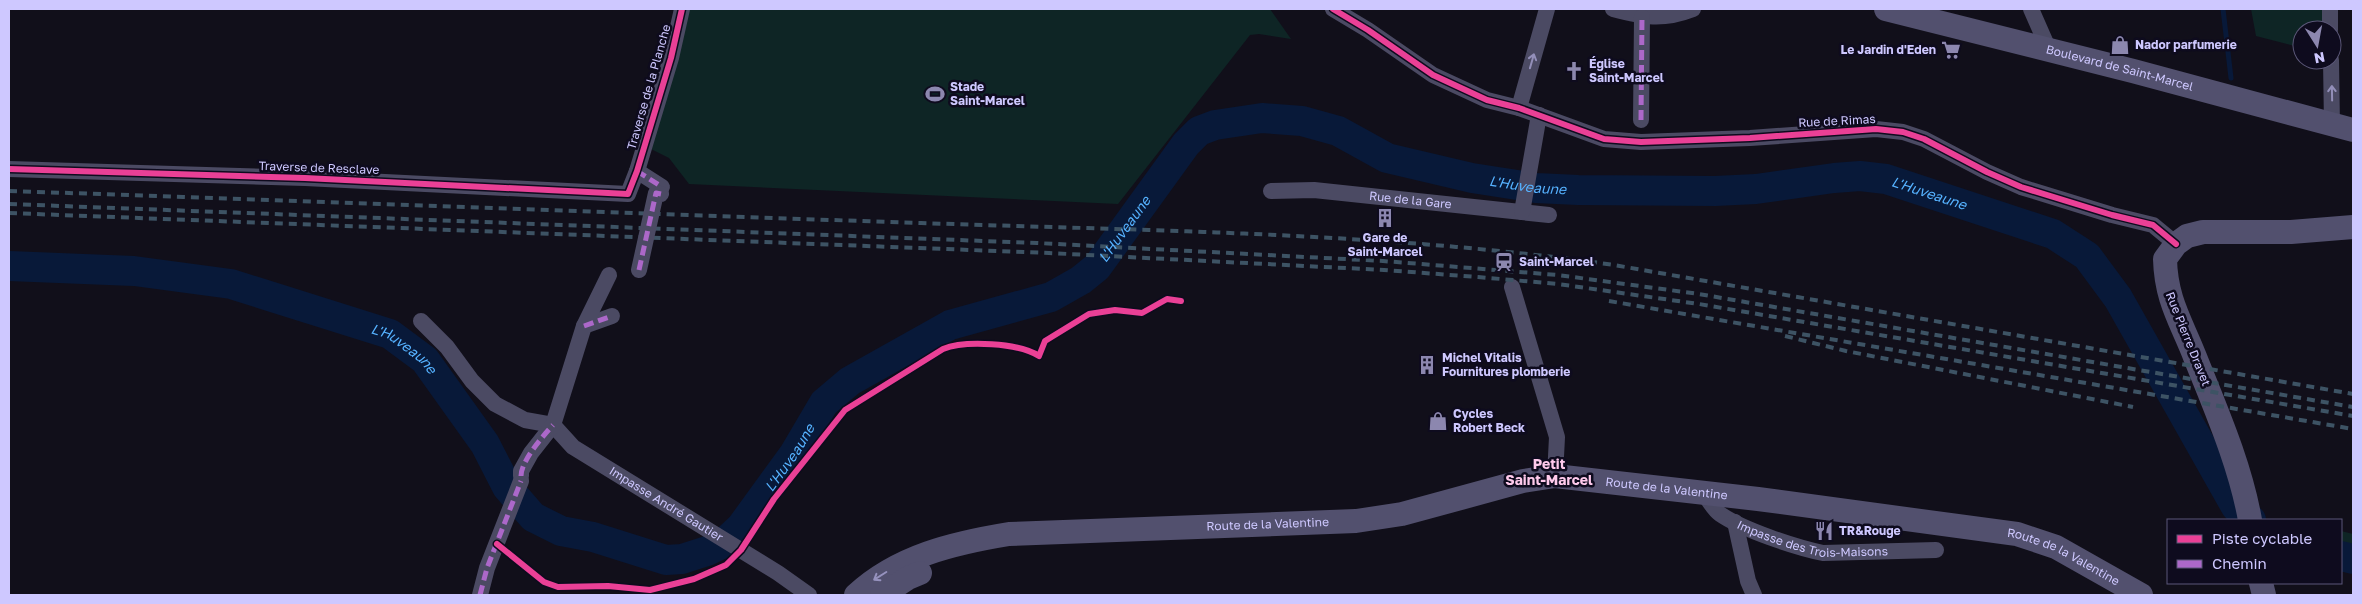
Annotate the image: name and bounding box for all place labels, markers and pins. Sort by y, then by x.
shop icon: Nador parfumerie [2109,34,2131,56]
place label: Nador parfumerie [2135,37,2237,52]
supermarket icon: Le Jardin d'Eden [1940,39,1962,61]
place label: Le Jardin d'Eden [1840,42,1936,57]
place label: Église Saint-Marcel [1589,56,1664,85]
church icon: Église Saint-Marcel [1563,60,1585,82]
place label: Stade Saint-Marcel [950,79,1025,108]
sports icon: Stade Saint-Marcel [924,83,946,105]
building icon: Gare de Saint-Marcel [1374,207,1396,229]
place label: Gare de Saint-Marcel [1348,230,1422,259]
station icon: Saint-Marcel [1493,251,1515,273]
place label: Saint-Marcel [1519,254,1594,269]
place label: Michel Vitalis Fournitures plomberie [1442,350,1570,379]
building icon: Michel Vitalis Fournitures plomberie [1416,354,1438,376]
place label: Cycles Robert Beck [1453,406,1525,435]
shop icon: Cycles Robert Beck [1427,410,1449,432]
restaurant icon: TR&Rouge [1813,520,1835,542]
place label: TR&Rouge [1839,523,1901,538]

